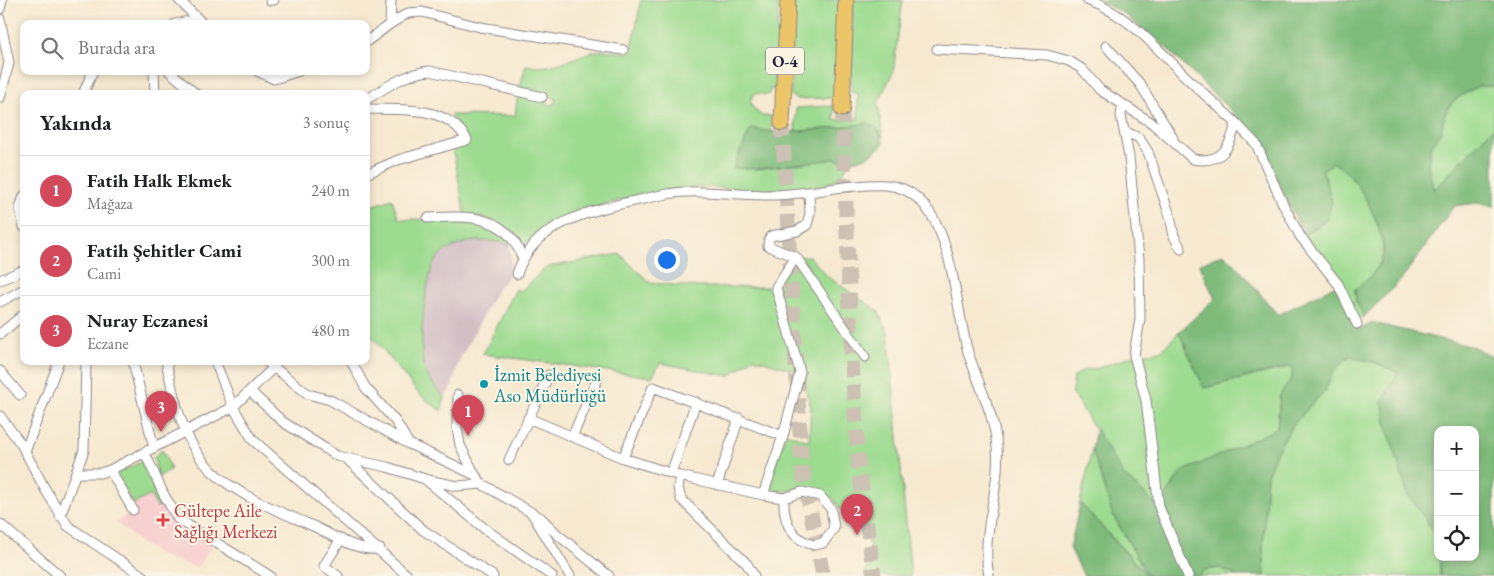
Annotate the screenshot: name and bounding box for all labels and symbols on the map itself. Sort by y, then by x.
road number: O-4 [766,48,804,74]
your location [654,247,680,273]
place label: İzmit Belediyesi Aso Müdürlüğü [493,363,607,407]
marker: İzmit Belediyesi Aso Müdürlüğü [478,378,490,390]
pin: 3 [145,391,177,432]
pin: 1 [452,395,484,436]
pin: 2 [841,494,873,535]
place label: Gültepe Aile Sağlığı Merkezi [174,499,278,543]
marker: Gültepe Aile Sağlığı Merkezi [156,513,170,527]

